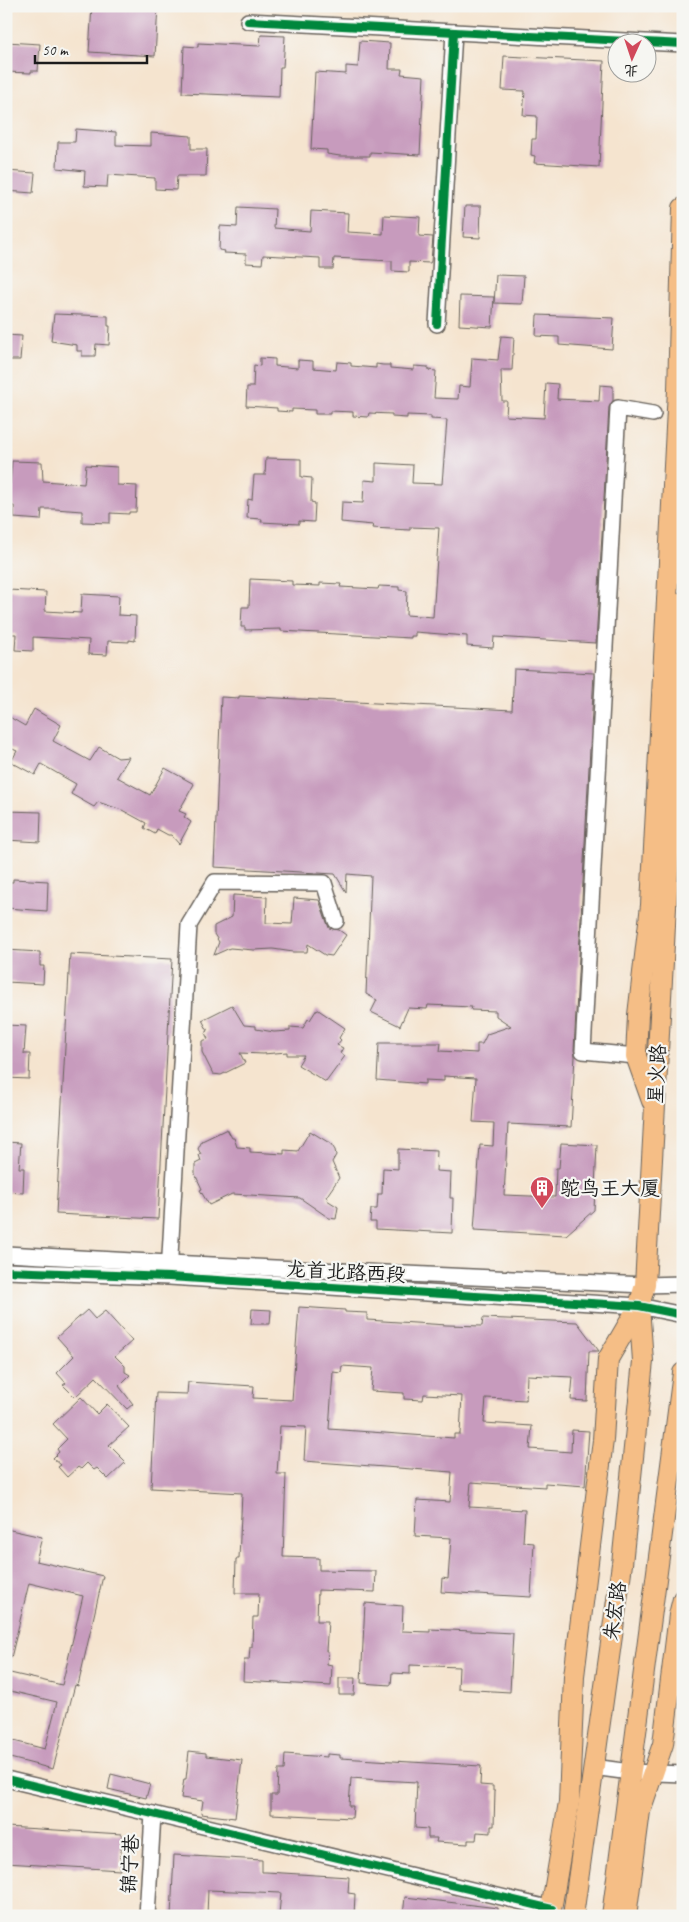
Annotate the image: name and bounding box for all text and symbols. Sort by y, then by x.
scale bar [35,32,148,64]
north arrow [606,32,656,82]
text: 50 m [42,41,69,60]
text: 北 [624,62,639,79]
street label: 星火路 [643,1042,671,1105]
building icon: 鸵鸟王大厦 [529,1175,555,1209]
place label: 鸵鸟王大厦 [560,1176,660,1201]
street label: 龙首北路西段 [285,1256,407,1288]
street label: 朱宏路 [598,1579,632,1642]
street label: 锦宁巷 [116,1832,144,1895]

